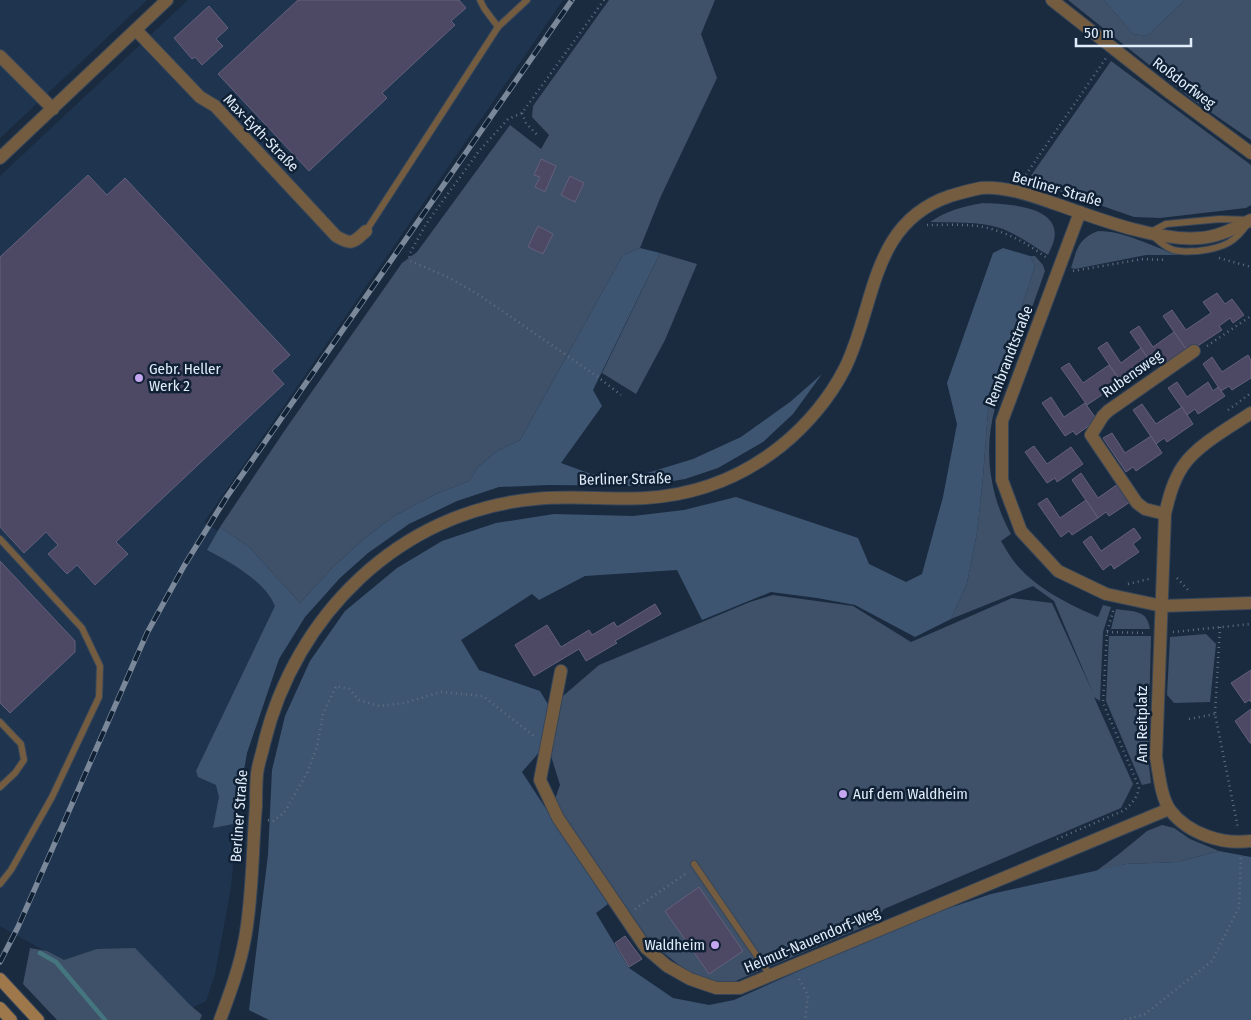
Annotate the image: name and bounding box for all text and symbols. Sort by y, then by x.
scale bar [1076,15,1191,47]
text: 50 m [1084,24,1114,42]
street label: Roßdorfweg [1149,54,1219,112]
street label: Max-Eyth-Straße [220,91,302,175]
street label: Berliner Straße [1010,168,1104,210]
street label: Rembrandtstraße [981,303,1037,409]
street label: Rubensweg [1098,347,1166,401]
place label: Gebr. Heller Werk 2 [149,360,221,395]
marker: Gebr. Heller Werk 2 [133,372,145,384]
street label: Berliner Straße [579,469,671,489]
street label: Am Reitplatz [1133,685,1151,763]
street label: Berliner Straße [227,769,251,863]
place label: Auf dem Waldheim [853,785,968,803]
marker: Auf dem Waldheim [837,788,849,800]
street label: Helmut-Nauendorf-Weg [741,903,883,977]
place label: Waldheim [644,936,705,954]
marker: Waldheim [709,939,721,951]

